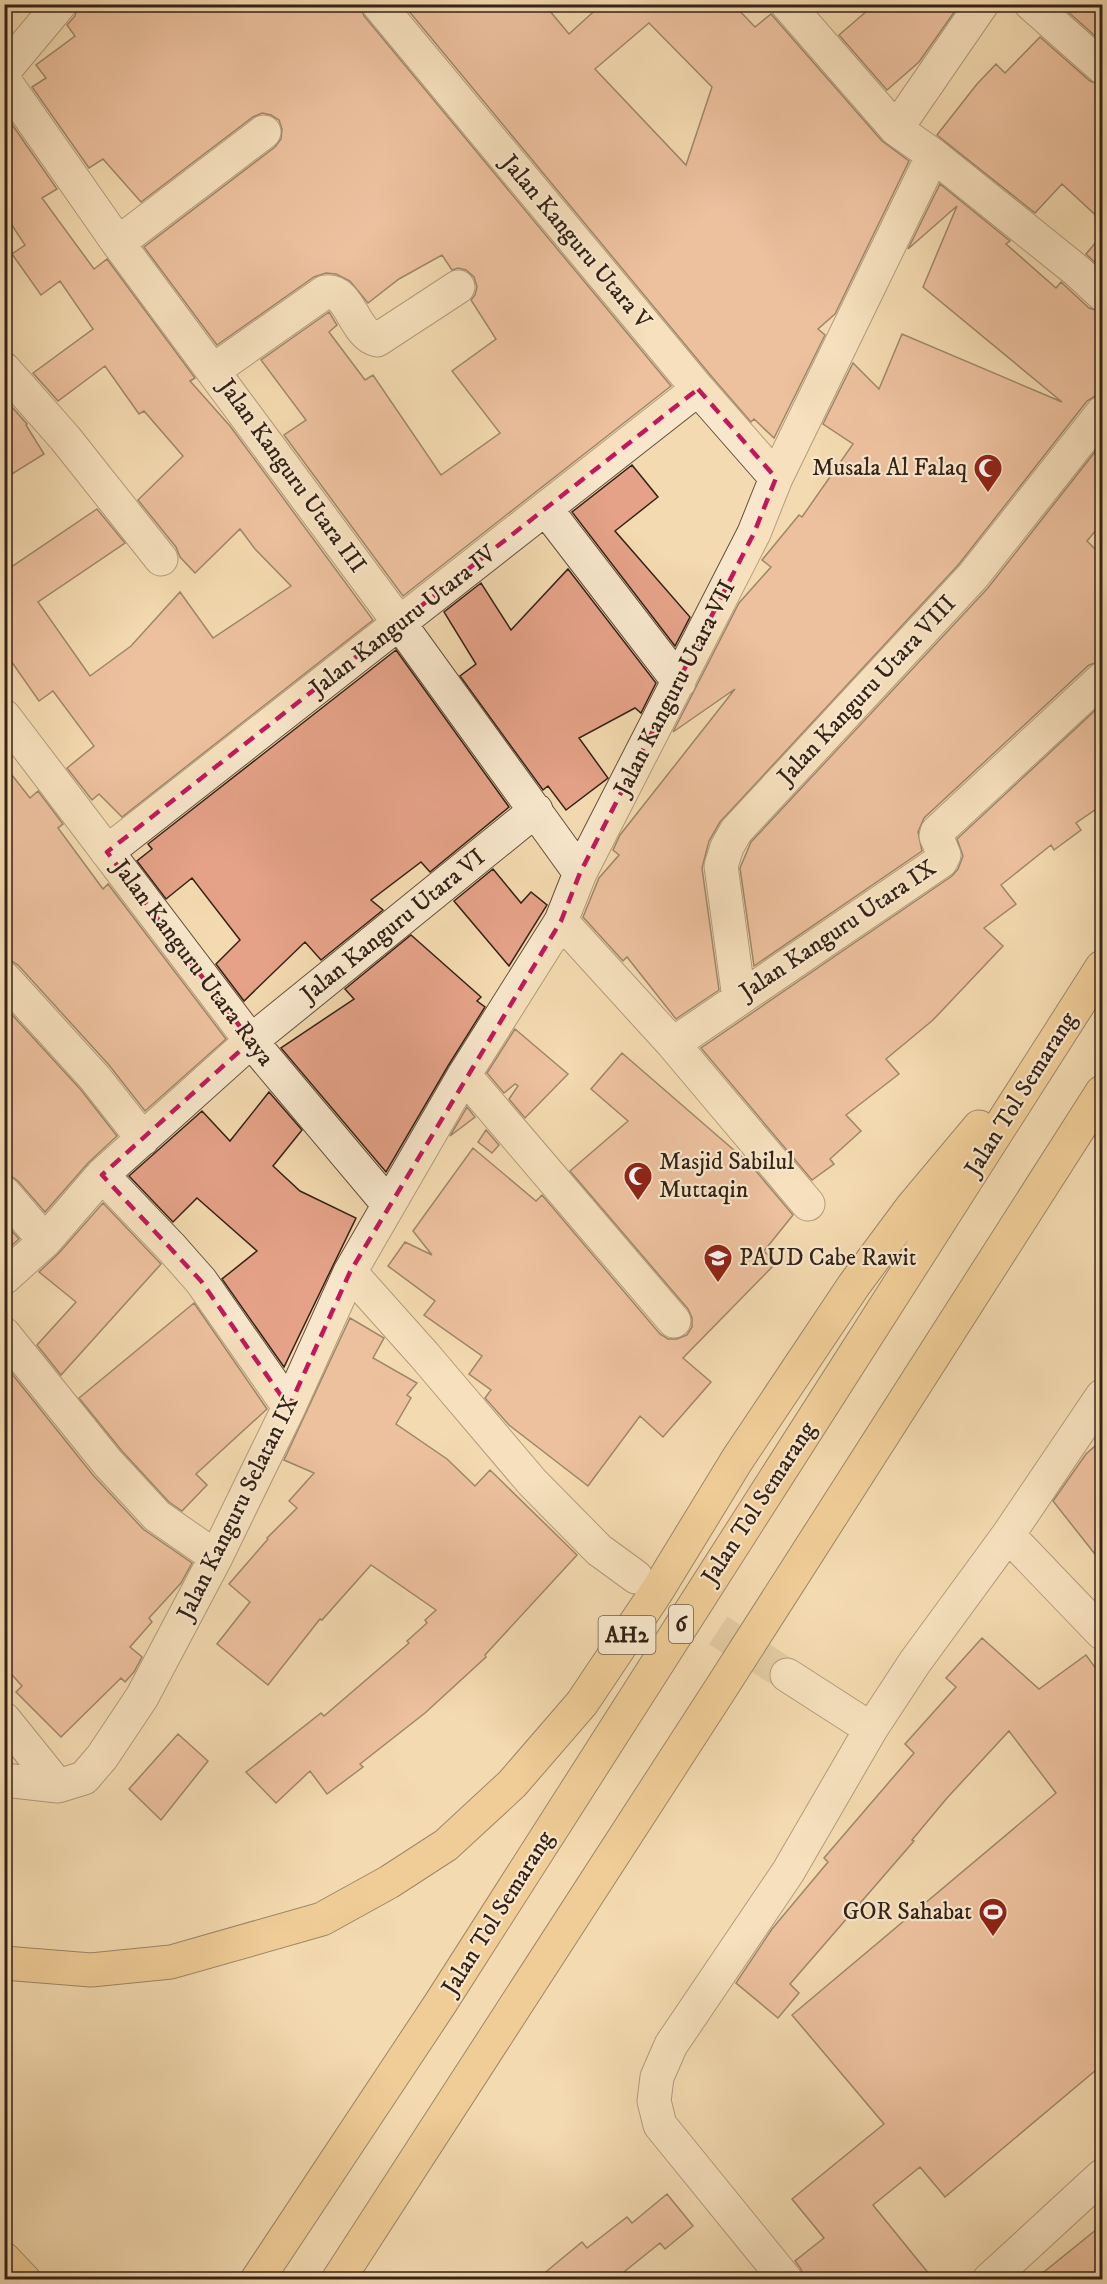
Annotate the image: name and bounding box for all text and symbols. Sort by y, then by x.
street label: Jalan Kanguru Utara V [493,147,658,336]
street label: Jalan Kanguru Utara III [210,371,373,579]
mosque icon: Musala Al Falaq [972,452,1004,494]
place label: Musala Al Falaq [812,453,968,483]
street label: Jalan Kanguru Utara IV [302,538,503,704]
street label: Jalan Kanguru Utara VII [607,575,742,803]
street label: Jalan Kanguru Utara VIII [770,589,963,792]
street label: Jalan Kanguru Utara VI [293,842,491,1011]
street label: Jalan Kanguru Utara Raya [104,852,281,1073]
street label: Jalan Kanguru Utara IX [732,853,942,1008]
street label: Jalan Tol Semarang [957,1006,1084,1183]
place label: Masjid Sabilul Muttaqin [659,1147,795,1205]
mosque icon: Masjid Sabilul Muttaqin [622,1160,654,1202]
school or university icon: PAUD Cabe Rawit [702,1242,734,1284]
place label: PAUD Cabe Rawit [739,1243,917,1273]
street label: Jalan Kanguru Selatan IX [170,1391,305,1627]
street label: Jalan Tol Semarang [694,1416,823,1592]
road number: 6 [669,1605,693,1643]
road number: AH2 [598,1616,656,1654]
street label: Jalan Tol Semarang [434,1825,561,2002]
sports icon: GOR Sahabat [977,1896,1009,1938]
place label: GOR Sahabat [843,1897,972,1927]

